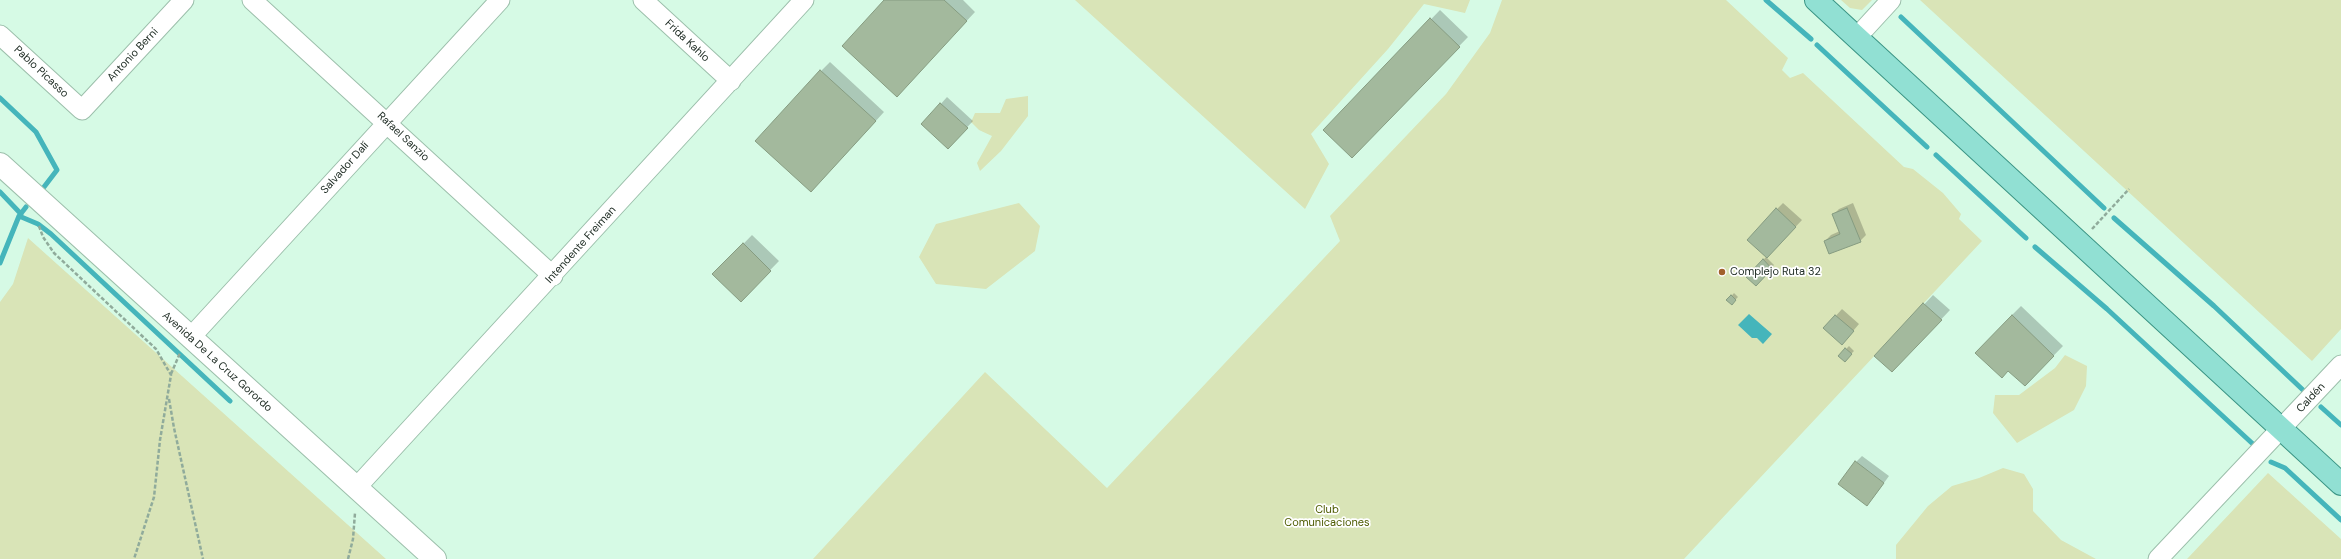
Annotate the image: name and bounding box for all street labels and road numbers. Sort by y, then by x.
street label: Frida Kahlo [662,17,712,65]
street label: Antonio Berni [105,25,161,85]
street label: Pablo Picasso [11,43,71,101]
street label: Rafael Sanzio [374,110,432,164]
street label: Salvador Dalí [318,139,372,197]
street label: Intendente Freiman [543,204,619,286]
street label: Avenida De La Cruz Gorordo [159,309,275,415]
street label: Caldén [2294,380,2328,416]

